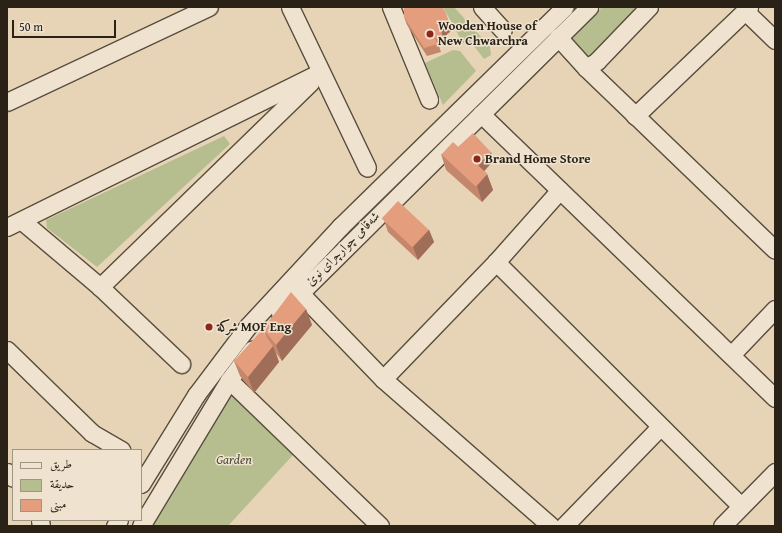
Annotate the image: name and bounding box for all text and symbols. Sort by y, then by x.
scale bar [14,12,118,38]
text: 50 m [19,18,43,35]
place label: Wooden House of New Chwarchra [438,19,536,50]
marker: Wooden House of New Chwarchra [425,29,435,39]
place label: Brand Home Store [485,151,591,167]
marker: Brand Home Store [472,154,482,164]
street label: شەقامی چوارچرای نوێ [303,209,383,289]
place label: شركة MOF Eng [217,319,291,335]
marker: شركة MOF Eng [204,322,214,332]
legend [12,449,142,521]
park label: Garden [216,452,252,468]
text: طريق [50,455,72,472]
text: حديقة [50,475,74,492]
text: مبنى [50,495,66,512]

